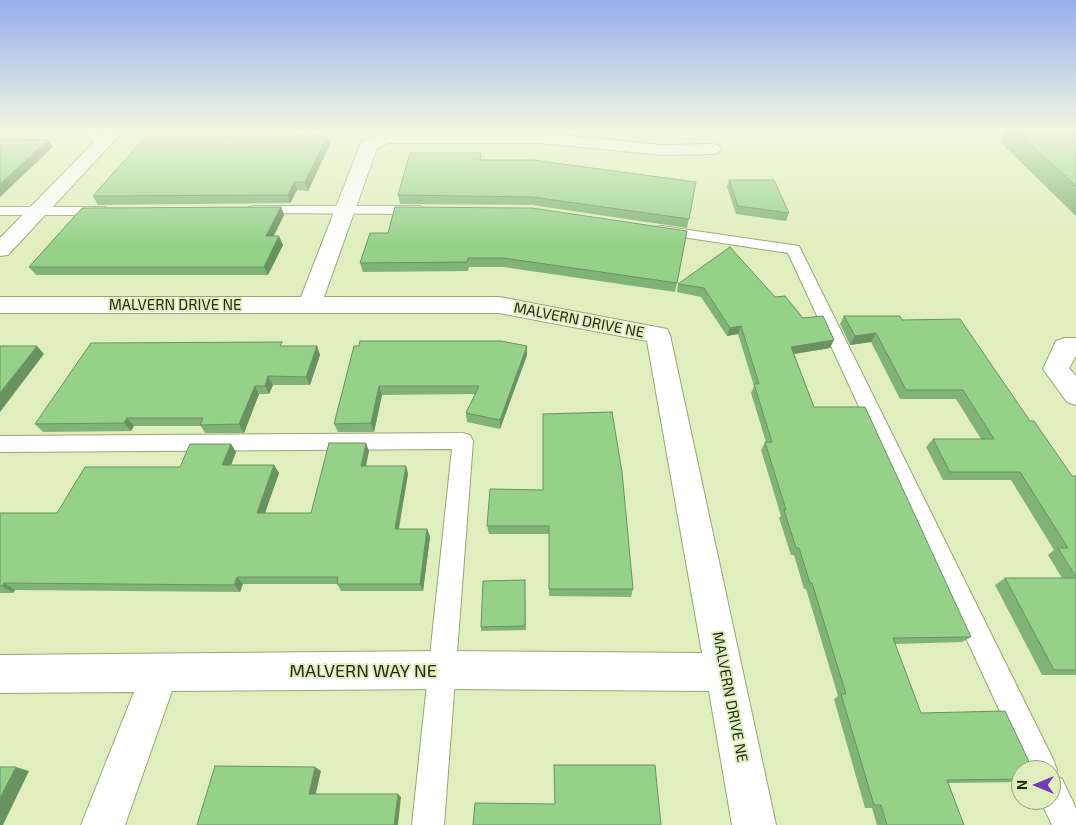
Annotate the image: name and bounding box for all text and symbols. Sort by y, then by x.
street label: MALVERN DRIVE NE [109,296,241,314]
street label: MALVERN DRIVE NE [512,299,646,341]
street label: MALVERN DRIVE NE [709,630,751,764]
street label: MALVERN WAY NE [289,660,437,682]
north arrow [1011,760,1061,810]
text: N [1013,780,1030,790]

